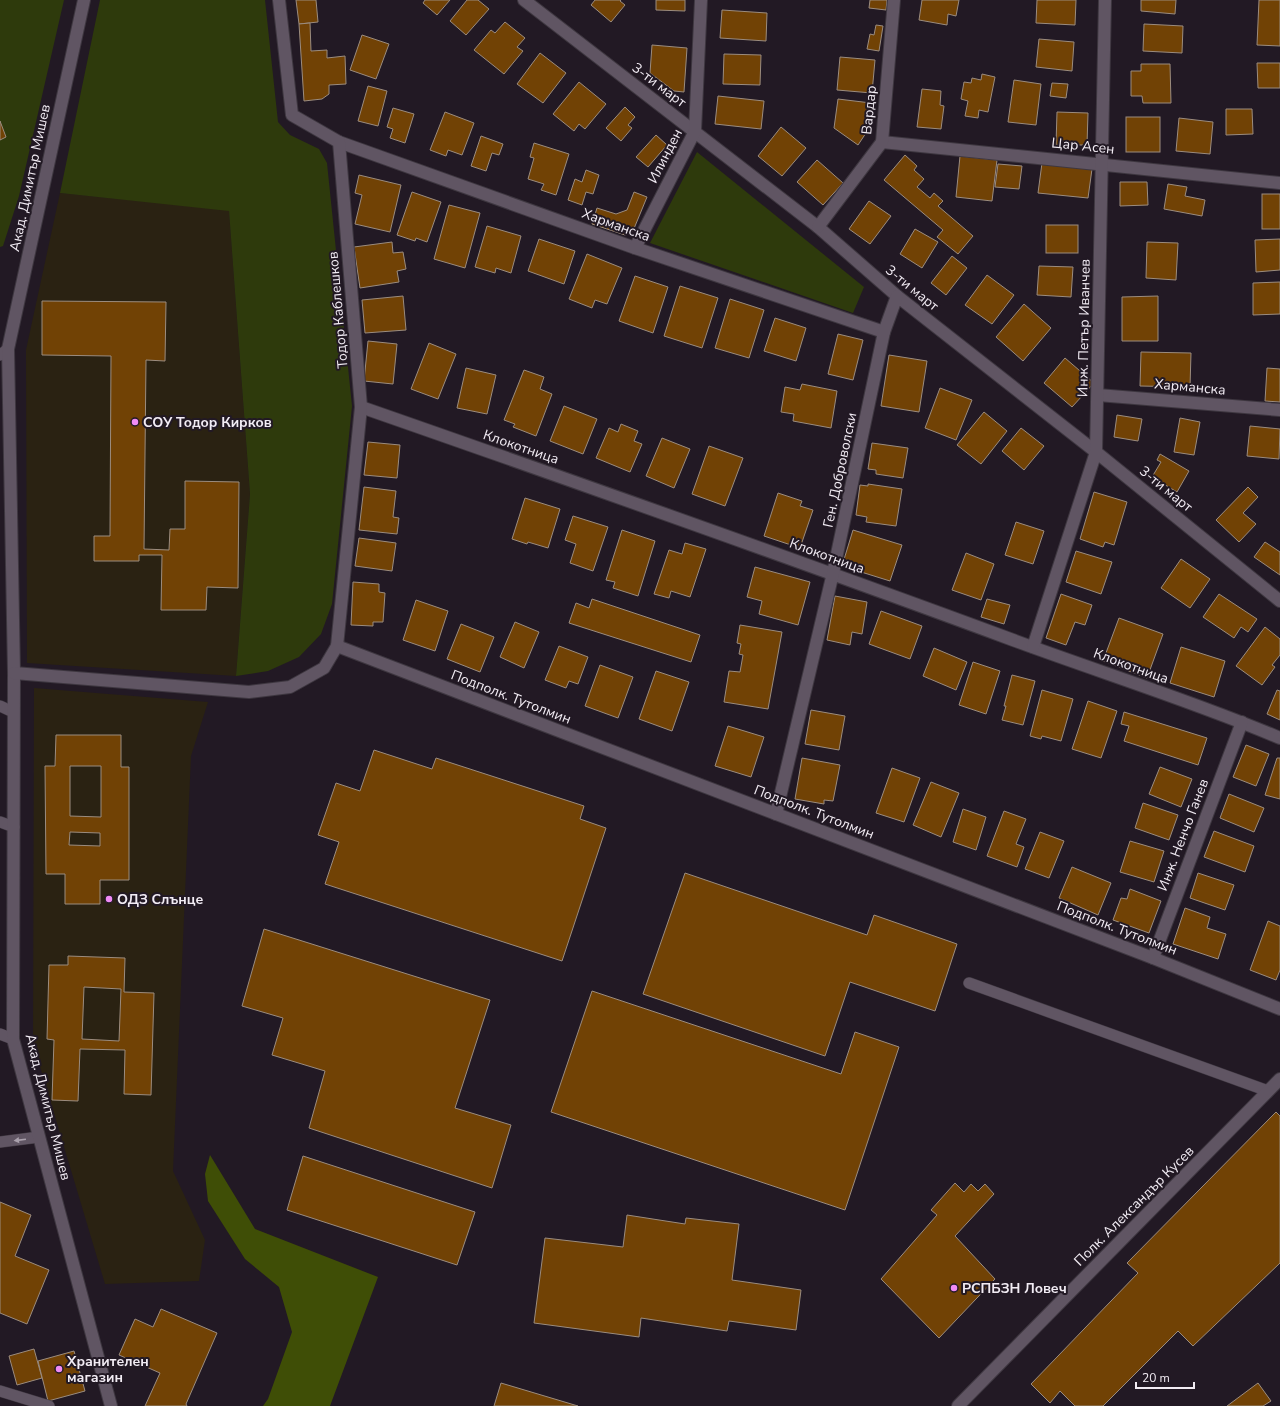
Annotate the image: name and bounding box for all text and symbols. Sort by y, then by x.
street label: 3-ти март [628,58,691,112]
street label: Вардар [857,84,881,136]
street label: Акад. Димитър Мишев [5,102,55,253]
street label: Илинден [643,125,687,187]
street label: Цар Асен [1051,133,1115,159]
street label: Харманска [579,204,653,246]
street label: Тодор Каблешков [323,250,353,369]
street label: Инж. Петър Иванчев [1073,258,1095,397]
street label: 3-ти март [881,261,943,316]
street label: Харманска [1154,374,1226,400]
street label: Ген. Доброволски [819,411,861,529]
place label: СОУ Тодор Кирков [143,413,272,432]
marker: СОУ Тодор Кирков [130,417,140,427]
street label: Клокотница [481,425,561,469]
street label: 3-ти март [1135,462,1197,517]
street label: Клокотница [787,534,867,578]
street label: Клокотница [1091,644,1171,688]
street label: Подполк. Тутолмин [448,665,574,729]
street label: Инж. Ненчо Ганев [1153,776,1213,894]
street label: Подполк. Тутолмин [751,780,877,844]
place label: ОДЗ Слънце [117,890,204,909]
marker: ОДЗ Слънце [104,894,114,904]
street label: Подполк. Тутолмин [1054,896,1180,960]
street label: Акад. Димитър Мишев [21,1032,75,1182]
one-way arrow [14,1137,26,1143]
street label: Полк. Александър Кусев [1070,1142,1198,1270]
place label: РСПБЗН Ловеч [962,1279,1067,1298]
marker: РСПБЗН Ловеч [949,1283,959,1293]
place label: Хранителен магазин [66,1352,149,1387]
marker: Хранителен магазин [54,1364,64,1374]
scale bar [1136,1364,1194,1390]
text: 20 m [1142,1370,1170,1386]

